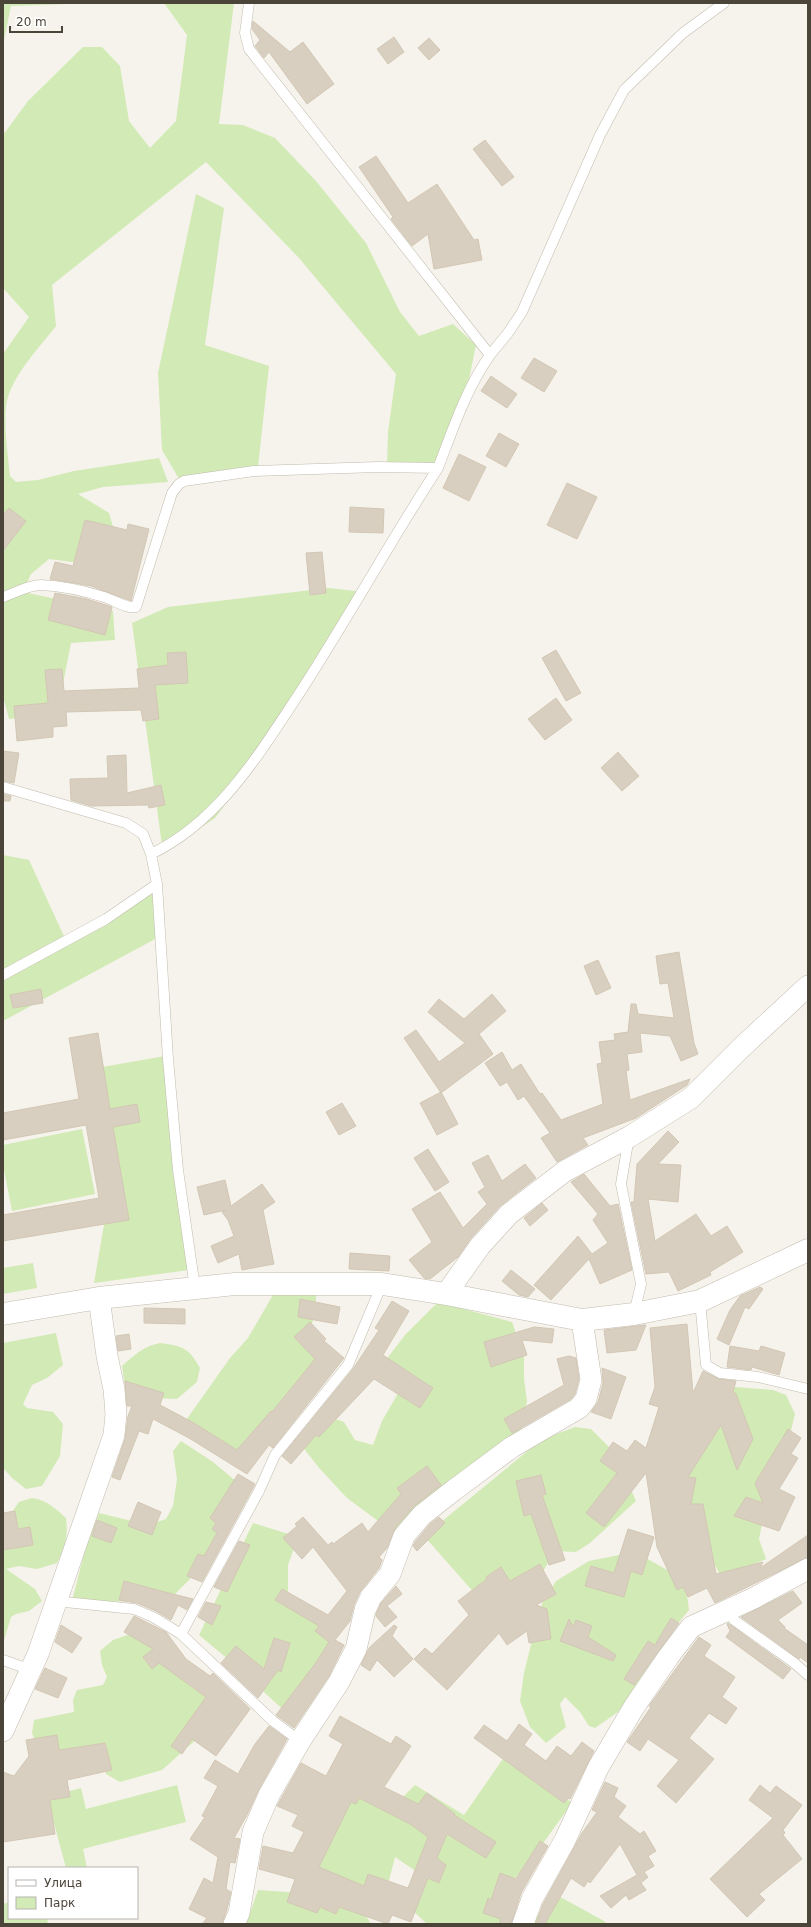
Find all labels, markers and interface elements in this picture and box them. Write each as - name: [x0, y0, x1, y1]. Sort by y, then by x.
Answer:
- scale bar: [10, 8, 62, 34]
- text: 20 m: [16, 15, 47, 29]
- legend: [8, 1867, 138, 1919]
- text: Улица: [44, 1876, 82, 1890]
- text: Парк: [44, 1896, 75, 1910]

